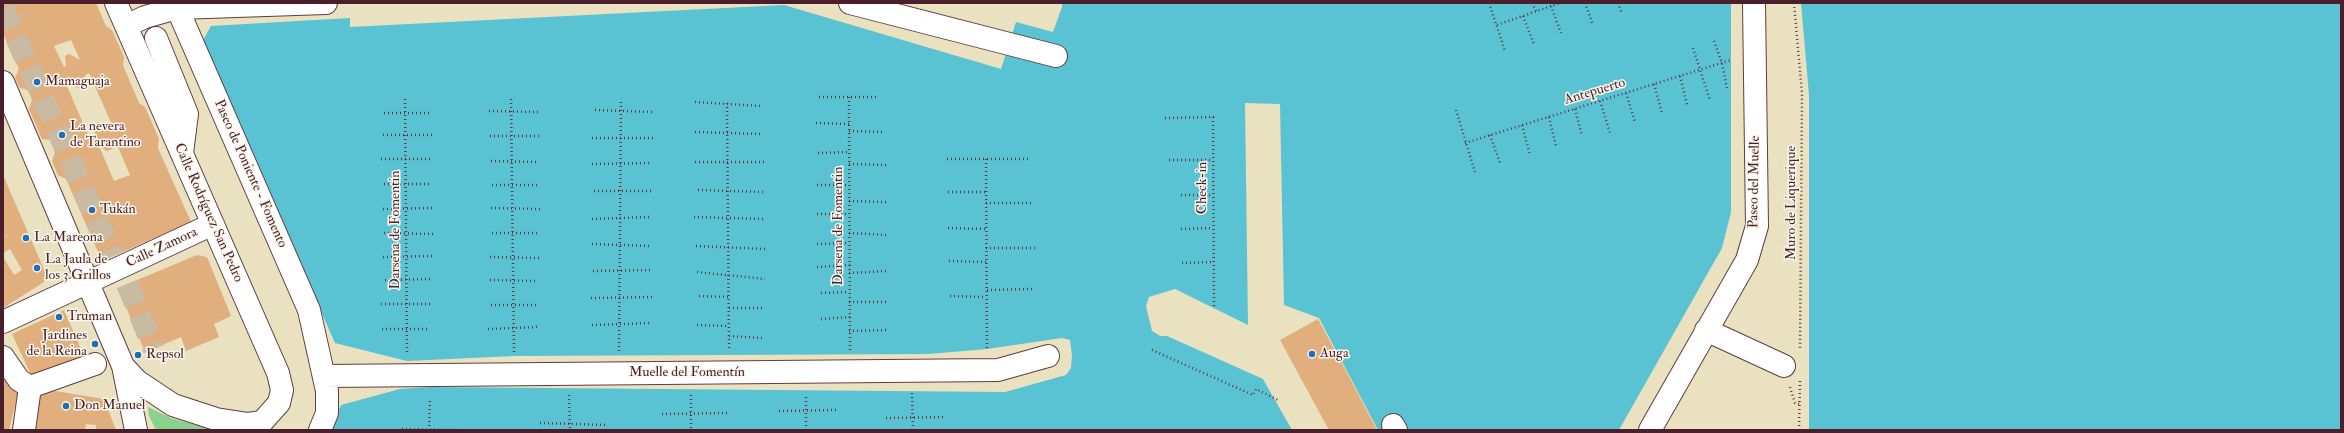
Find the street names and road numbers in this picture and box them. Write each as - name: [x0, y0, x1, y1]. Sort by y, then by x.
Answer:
- street label: Antepuerto: [1562, 75, 1628, 109]
- street label: Paseo de Poniente - Fomento: [210, 97, 290, 251]
- street label: Paseo del Muelle: [1746, 136, 1764, 228]
- street label: Calle Rodríguez San Pedro: [170, 141, 246, 285]
- street label: Muro de Liquerique: [1784, 146, 1800, 260]
- street label: Check-in: [1195, 162, 1211, 214]
- street label: Darsena de Fomentin: [831, 166, 847, 286]
- street label: Darsena de Fomentin: [388, 170, 404, 290]
- street label: Calle Zamora: [124, 224, 200, 272]
- street label: Muelle del Fomentín: [629, 365, 745, 381]

